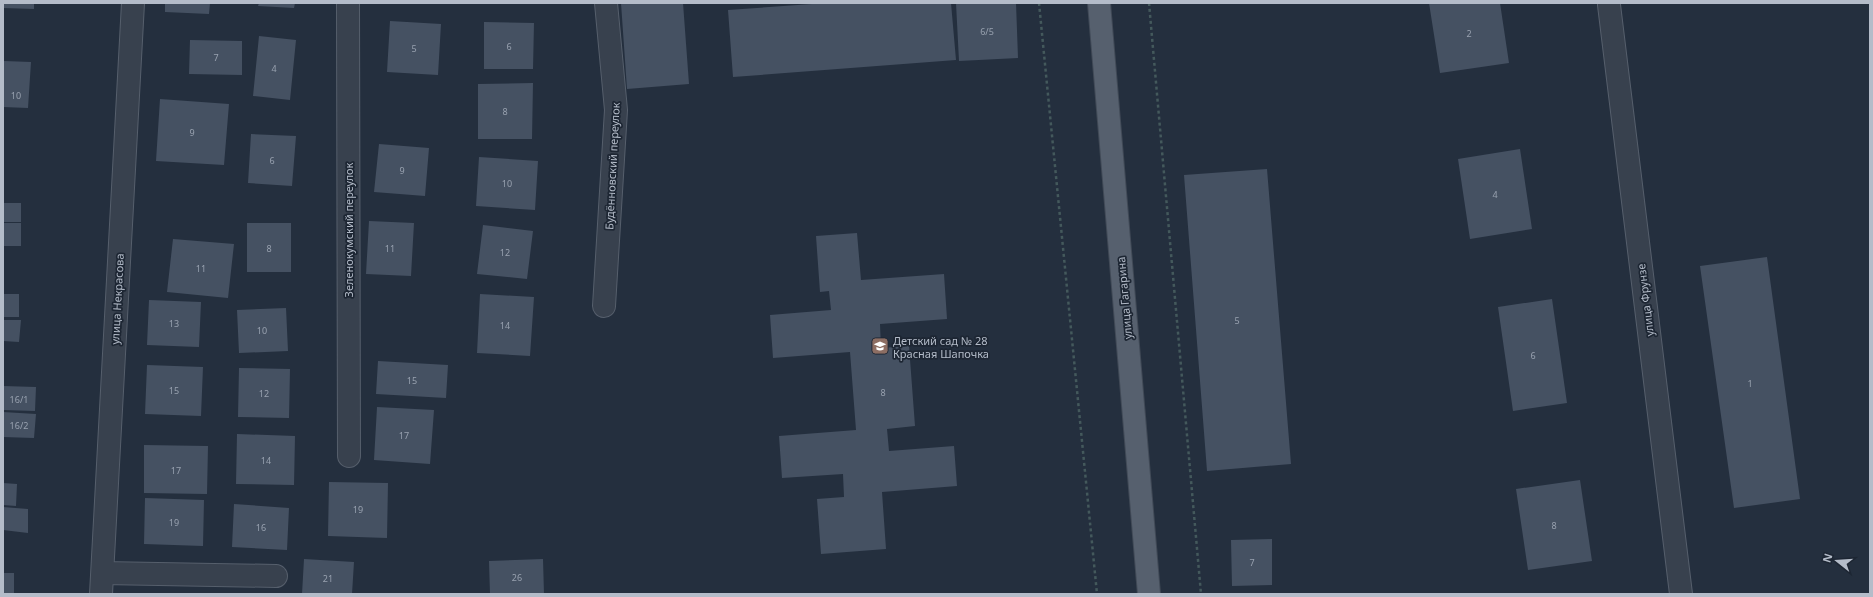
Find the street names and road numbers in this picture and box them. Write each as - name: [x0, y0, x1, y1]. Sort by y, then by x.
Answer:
- street label: Будённовский переулок: [601, 102, 623, 230]
- street label: Зеленокумский переулок: [341, 162, 356, 297]
- street label: улица Некрасова: [107, 253, 127, 345]
- street label: улица Гагарина: [1113, 256, 1135, 340]
- street label: улица Фрунзе: [1633, 263, 1657, 337]

